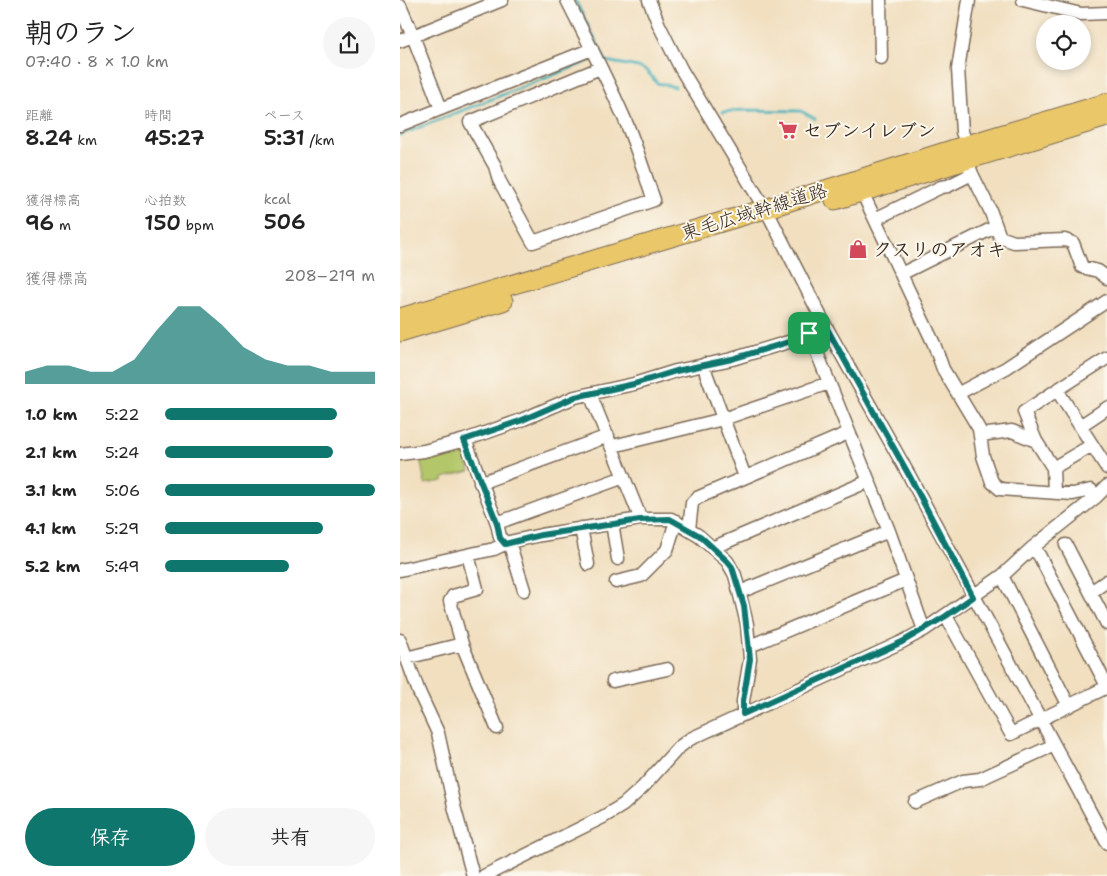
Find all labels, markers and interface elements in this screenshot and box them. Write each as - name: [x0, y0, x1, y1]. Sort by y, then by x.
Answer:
- text: 朝のラン: [25, 13, 137, 51]
- map controls: [1036, 15, 1091, 70]
- button: locate: [1036, 15, 1091, 70]
- button: share: [323, 17, 375, 69]
- text: 07:40 · 8 × 1.0 km: [25, 51, 169, 72]
- text: 距離: [25, 106, 53, 124]
- text: 時間: [144, 106, 172, 124]
- text: ペース: [264, 106, 305, 124]
- place label: セブンイレブン: [803, 118, 936, 143]
- supermarket icon: セブンイレブン: [777, 119, 799, 141]
- text: 8.24: [25, 124, 73, 152]
- text: 45:27: [144, 124, 205, 152]
- text: 5:31: [264, 124, 305, 152]
- text: km: [73, 131, 97, 149]
- text: /km: [305, 131, 335, 149]
- street label: 東毛広域幹線道路: [678, 177, 830, 246]
- text: kcal: [264, 190, 291, 208]
- text: 獲得標高: [25, 191, 81, 209]
- text: 心拍数: [144, 191, 186, 209]
- text: 506: [264, 208, 306, 236]
- text: 96: [25, 209, 54, 237]
- text: 150: [144, 209, 181, 237]
- text: m: [54, 216, 71, 234]
- text: bpm: [181, 216, 214, 234]
- place label: クスリのアオキ: [873, 237, 1006, 262]
- shop icon: クスリのアオキ: [847, 238, 869, 260]
- text: 208–219 m: [284, 265, 375, 286]
- text: 獲得標高: [25, 268, 89, 289]
- pin: [788, 312, 830, 354]
- icon: arrive: [795, 319, 823, 347]
- text: 1.0 km: [25, 404, 77, 425]
- text: 5:22: [105, 404, 139, 425]
- text: 2.1 km: [25, 442, 77, 463]
- text: 5:24: [105, 442, 139, 463]
- text: 3.1 km: [25, 480, 76, 501]
- text: 5:06: [105, 480, 140, 501]
- text: 4.1 km: [25, 518, 76, 539]
- text: 5:29: [105, 518, 139, 539]
- text: 5.2 km: [25, 556, 80, 577]
- text: 5:49: [105, 556, 139, 577]
- button: 保存: [25, 808, 195, 866]
- button: 共有: [205, 808, 375, 866]

